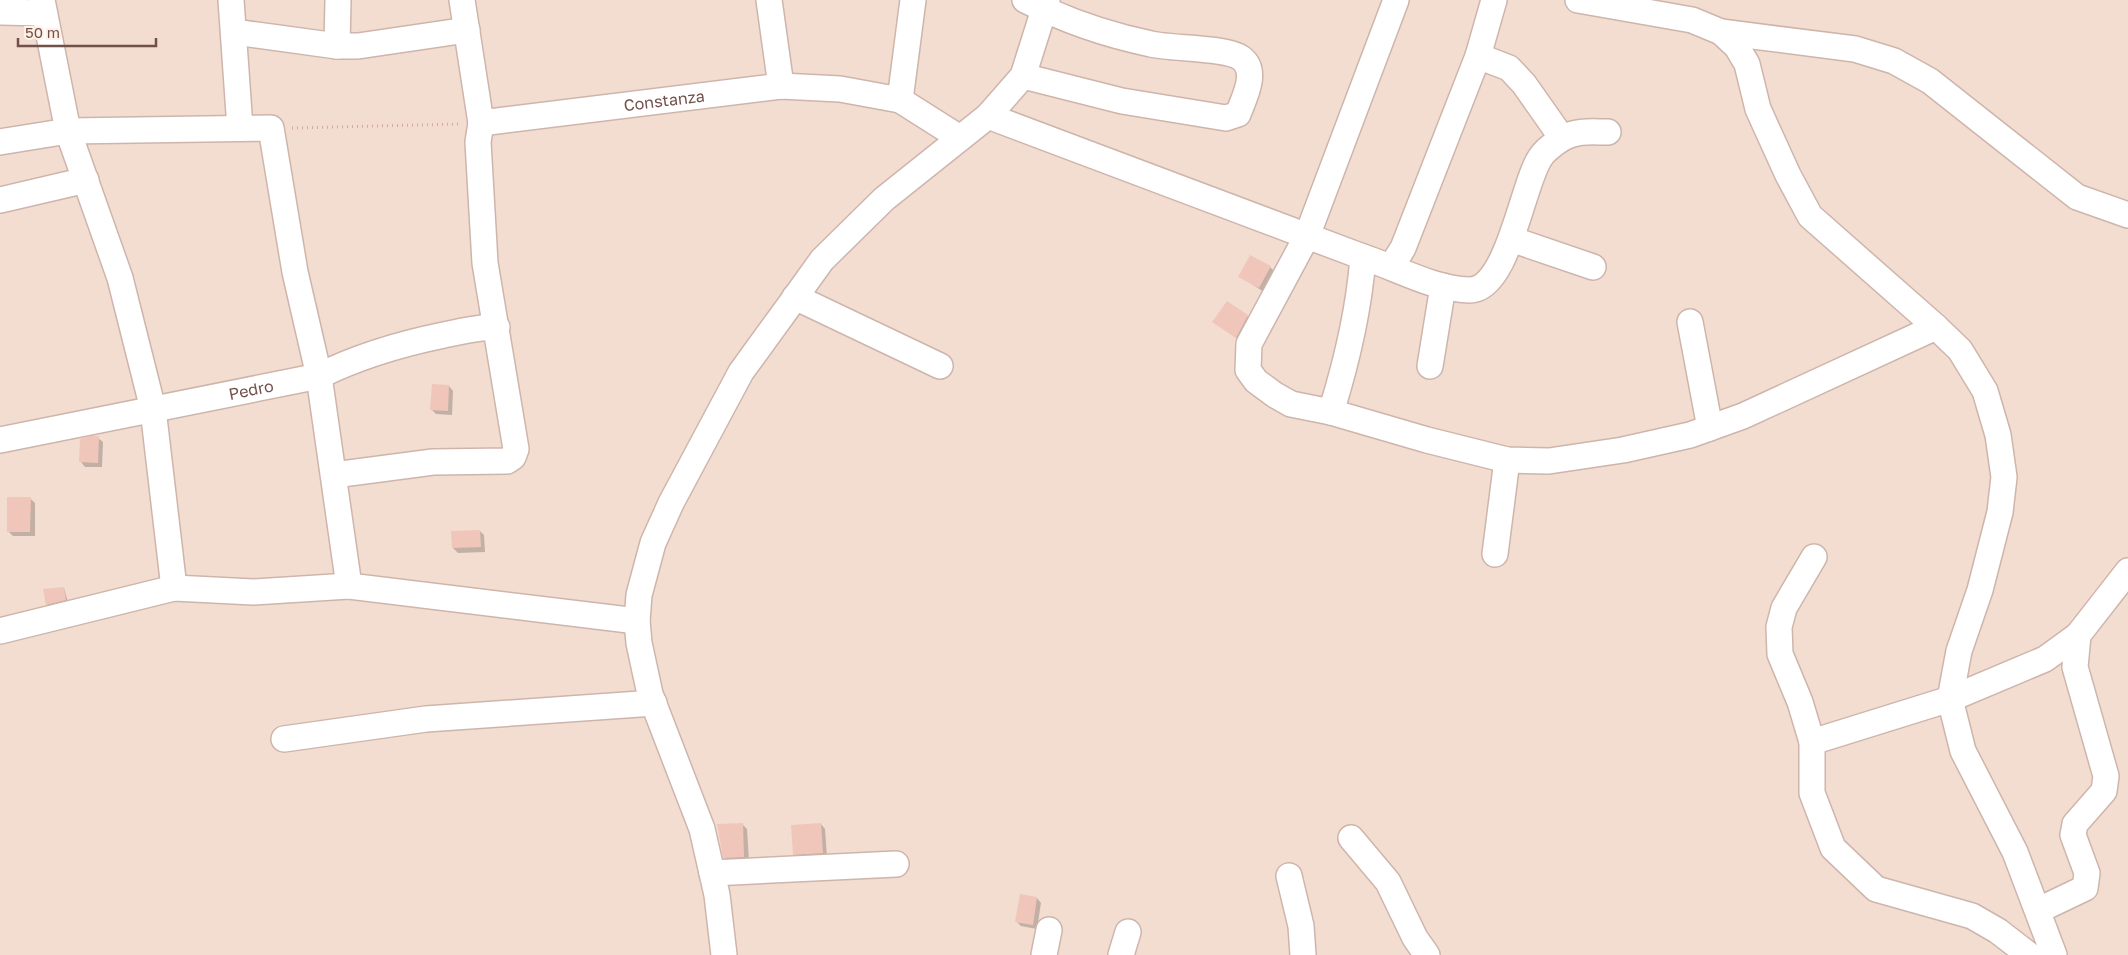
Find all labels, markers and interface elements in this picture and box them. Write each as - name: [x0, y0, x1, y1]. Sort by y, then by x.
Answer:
- scale bar: [18, 15, 155, 47]
- text: 50 m: [25, 23, 60, 41]
- street label: Constanza: [623, 86, 706, 115]
- street label: Pedro: [227, 375, 275, 404]

